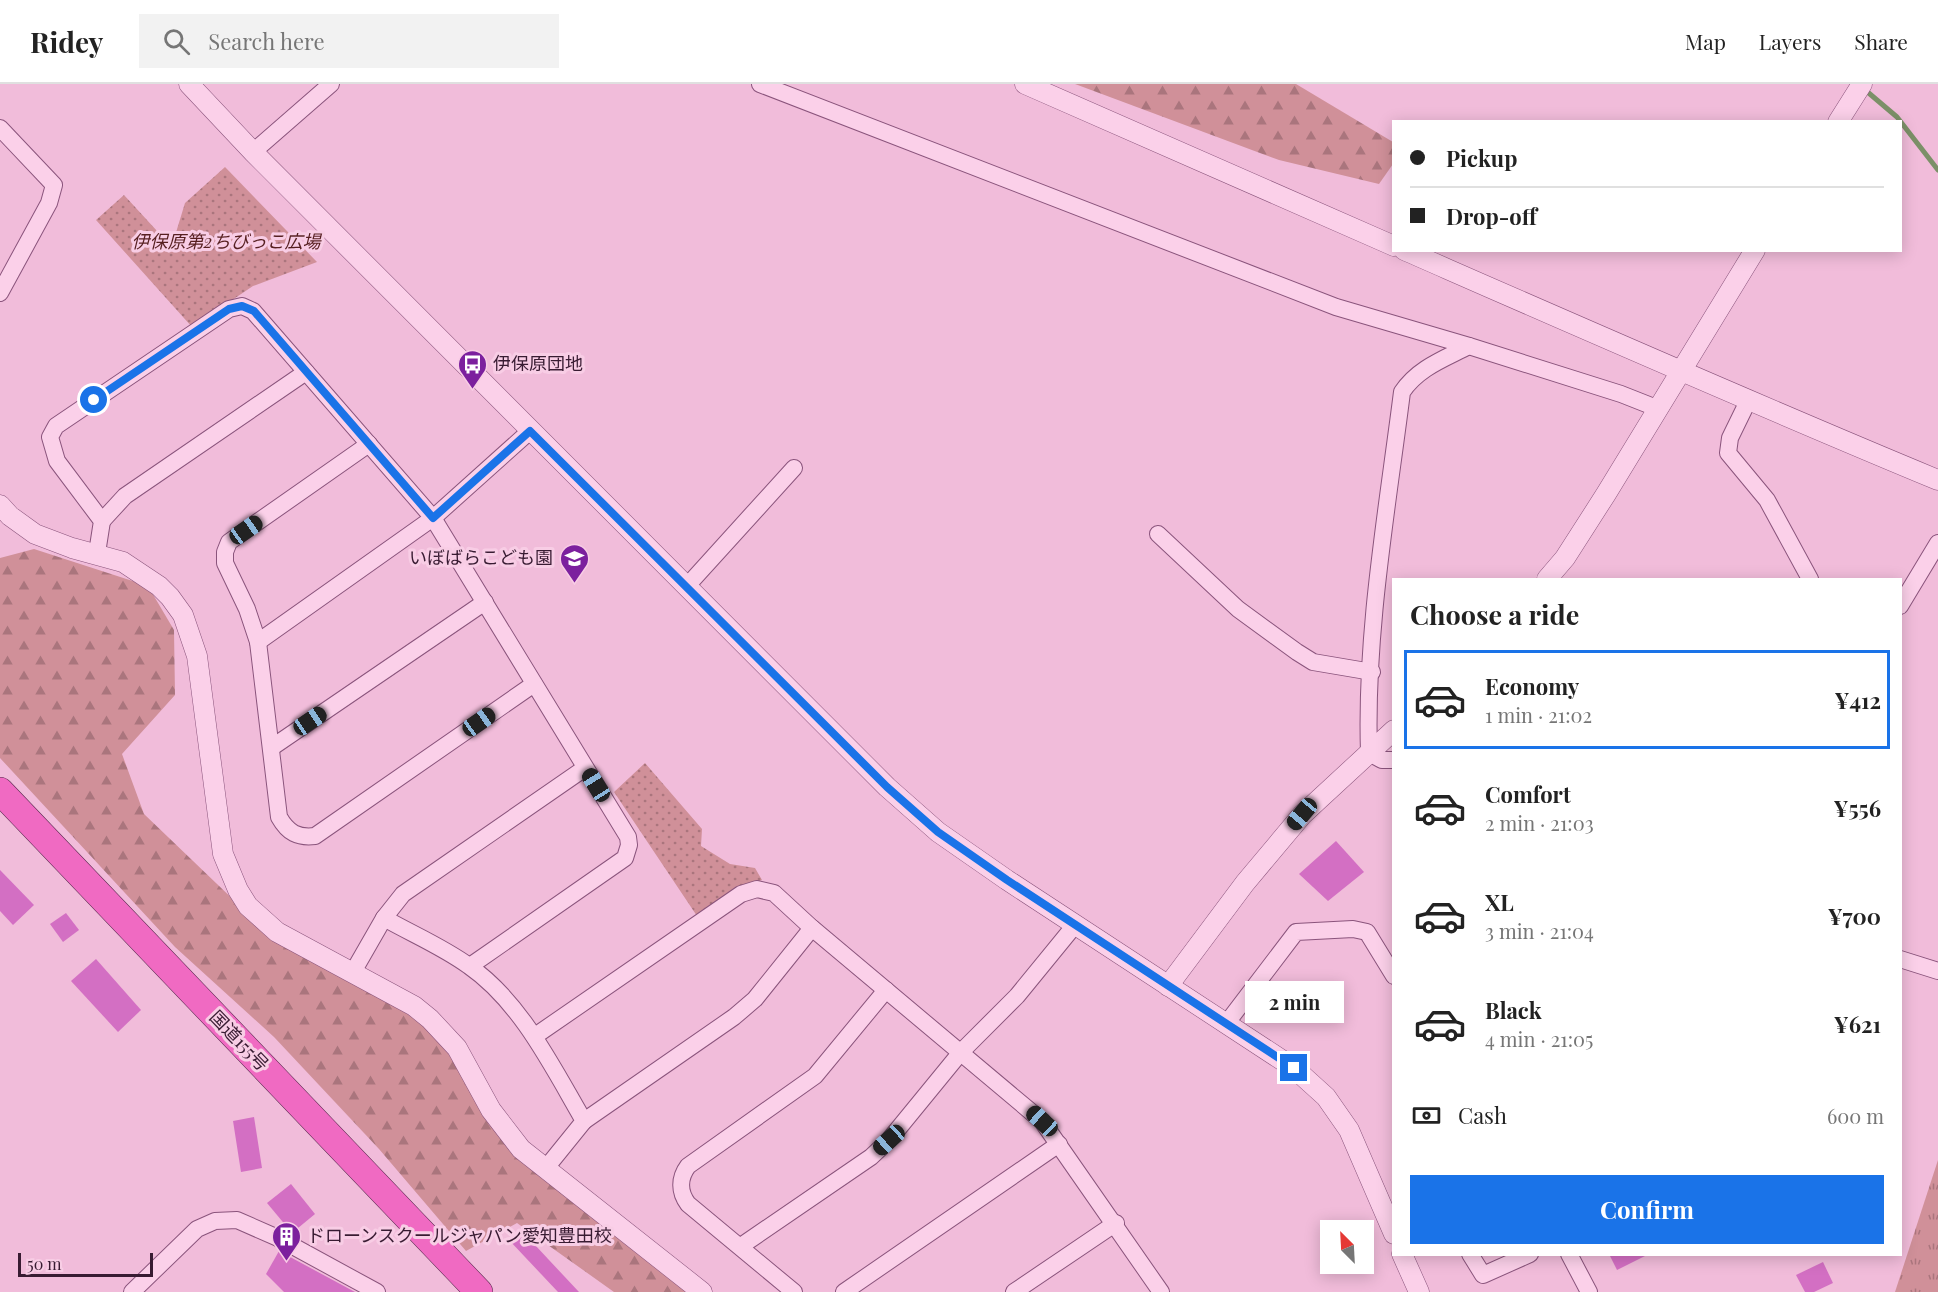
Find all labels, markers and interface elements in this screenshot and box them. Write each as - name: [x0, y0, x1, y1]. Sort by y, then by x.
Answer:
- search box: [139, 14, 559, 68]
- text: Ridey: [30, 23, 103, 60]
- icon: search: [160, 25, 193, 58]
- text: Search here: [208, 26, 325, 56]
- text: Map: [1685, 27, 1726, 55]
- text: Layers: [1759, 27, 1821, 55]
- text: Share: [1854, 27, 1908, 55]
- text: Pickup: [1446, 143, 1517, 173]
- text: Drop-off: [1446, 201, 1537, 231]
- park label: 伊保原第2ちびっこ広場: [131, 229, 323, 253]
- bus stop icon: 伊保原団地: [456, 348, 488, 390]
- place label: 伊保原団地: [493, 351, 583, 375]
- route start: [80, 386, 107, 413]
- car: [226, 512, 266, 548]
- school or university icon: いぼばらこども園: [558, 542, 590, 584]
- place label: いぼばらこども園: [409, 545, 553, 569]
- text: Choose a ride: [1410, 596, 1579, 632]
- text: Economy: [1485, 671, 1579, 701]
- icon: car: [1413, 673, 1467, 727]
- text: ¥412: [1835, 685, 1881, 715]
- text: 1 min · 21:02: [1485, 701, 1592, 728]
- car: [290, 703, 330, 739]
- car: [459, 704, 499, 740]
- car: [579, 765, 613, 805]
- text: Comfort: [1485, 779, 1571, 809]
- icon: car: [1413, 781, 1467, 835]
- text: ¥556: [1834, 793, 1881, 823]
- car: [1284, 794, 1320, 834]
- text: 2 min · 21:03: [1485, 809, 1594, 836]
- text: XL: [1485, 887, 1514, 917]
- icon: car: [1413, 889, 1467, 943]
- text: ¥700: [1828, 901, 1881, 931]
- text: 3 min · 21:04: [1485, 917, 1594, 944]
- callout: 2 min: [1244, 981, 1344, 1023]
- text: 2 min: [1269, 988, 1320, 1015]
- text: Black: [1485, 995, 1542, 1025]
- icon: car: [1413, 997, 1467, 1051]
- street label: 国道155号: [205, 1005, 275, 1076]
- text: ¥621: [1834, 1009, 1881, 1039]
- text: 4 min · 21:05: [1485, 1025, 1593, 1052]
- route end: [1280, 1054, 1307, 1081]
- icon: cash: [1410, 1099, 1443, 1132]
- text: Cash: [1458, 1100, 1507, 1130]
- car: [1023, 1102, 1061, 1140]
- text: 600 m: [1827, 1102, 1884, 1129]
- car: [870, 1121, 908, 1159]
- button: Confirm: [1410, 1175, 1884, 1244]
- building icon: ドローンスクールジャパン愛知豊田校: [270, 1220, 302, 1262]
- north arrow: [1320, 1220, 1374, 1274]
- map controls: [1320, 1220, 1374, 1274]
- place label: ドローンスクールジャパン愛知豊田校: [307, 1223, 612, 1247]
- scale bar: [18, 1250, 153, 1278]
- text: 50 m: [27, 1253, 61, 1274]

